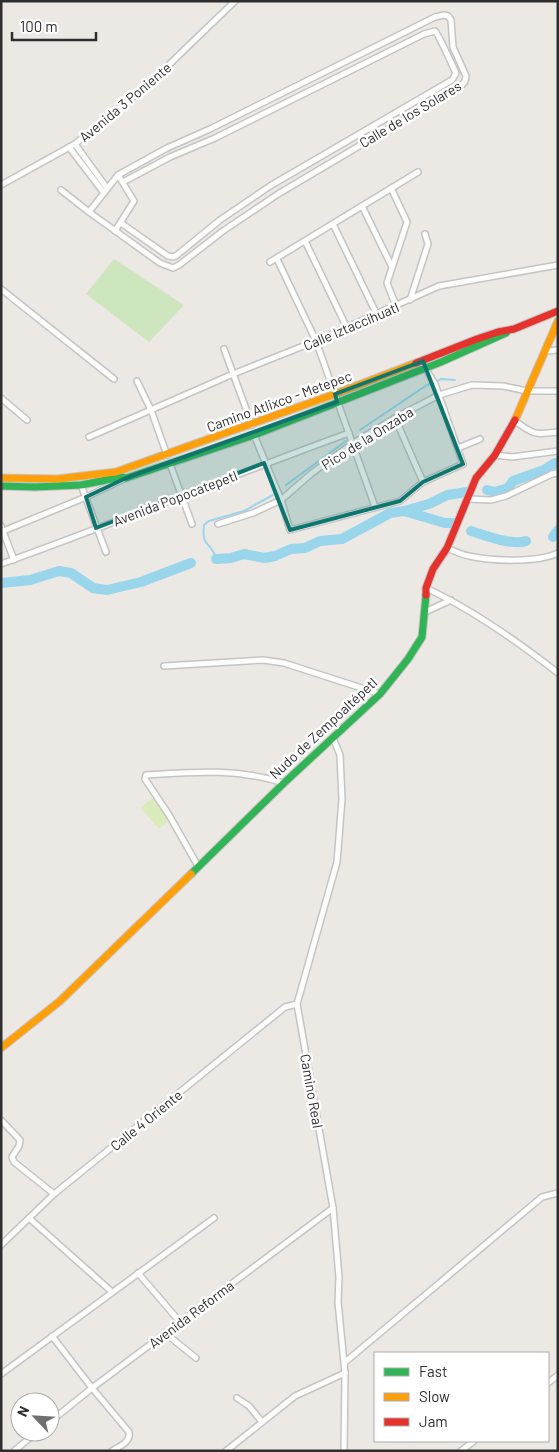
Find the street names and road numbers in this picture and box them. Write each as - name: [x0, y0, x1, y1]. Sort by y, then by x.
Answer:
- street label: Avenida 3 Poniente: [76, 59, 174, 145]
- street label: Calle de los Solares: [356, 77, 464, 151]
- street label: Calle Iztaccíhuatl: [301, 298, 401, 354]
- street label: Camino Atlixco - Metepec: [204, 367, 354, 435]
- street label: Pico de la Onzaba: [318, 403, 416, 473]
- street label: Avenida Popocatepetl: [110, 466, 240, 530]
- street label: Nudo de Zempoaltépetl: [266, 674, 380, 782]
- street label: Camino Real: [297, 1053, 327, 1129]
- street label: Calle 4 Oriente: [107, 1086, 185, 1154]
- street label: Avenida Reforma: [145, 1276, 237, 1352]

